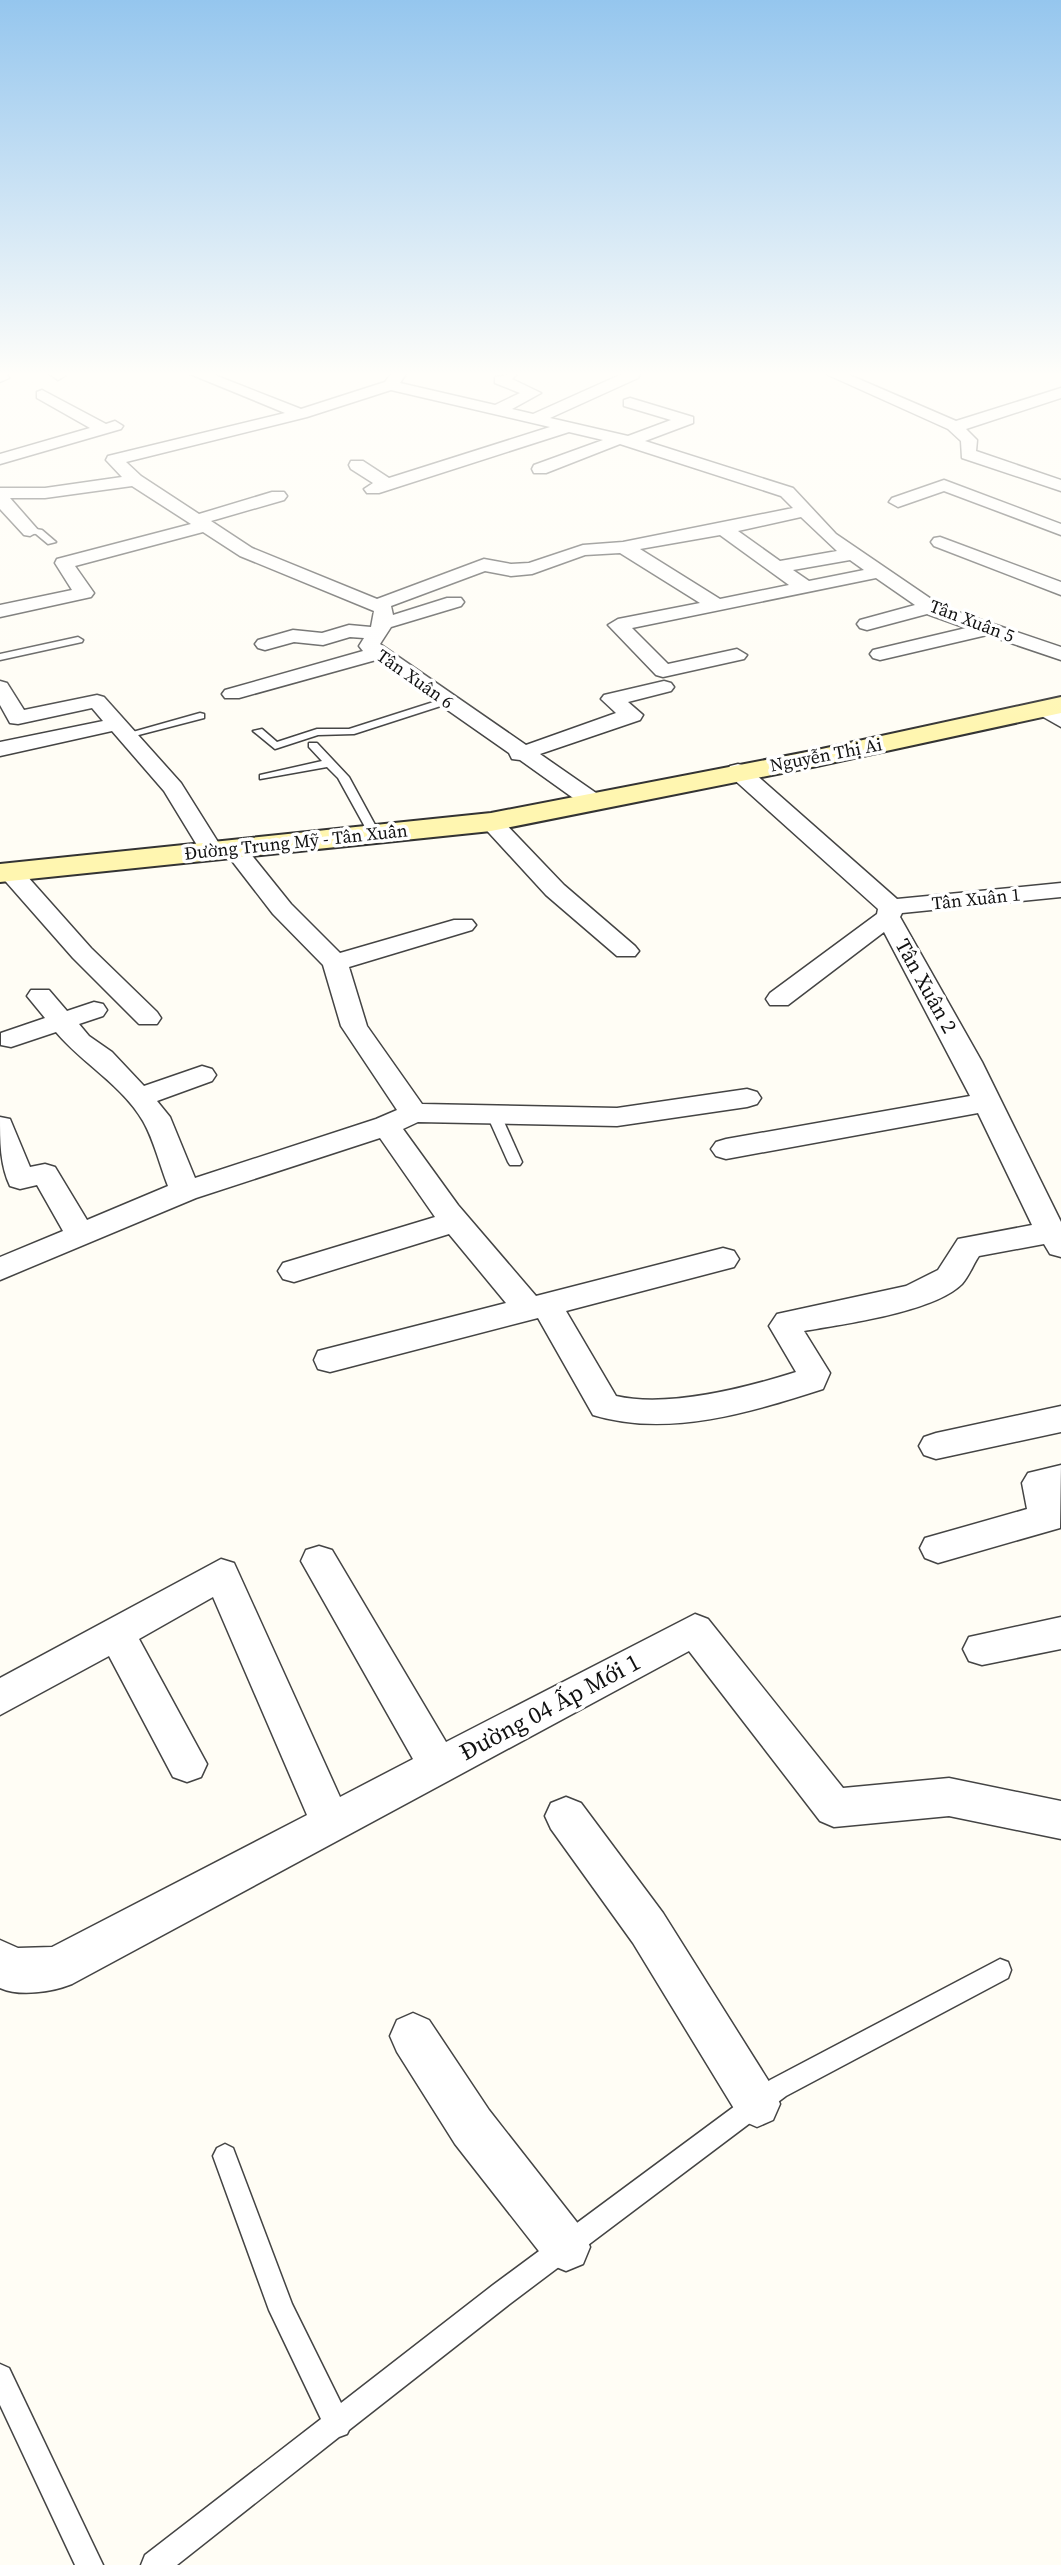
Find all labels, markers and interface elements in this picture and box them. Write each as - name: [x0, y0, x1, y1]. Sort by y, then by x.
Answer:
- street label: Tân Xuân 5: [926, 593, 1018, 648]
- street label: Tân Xuân 6: [372, 643, 459, 714]
- street label: Nguyễn Thị Ai: [768, 731, 884, 778]
- street label: Đường Trung Mỹ - Tân Xuân: [183, 817, 409, 866]
- street label: Tân Xuân 1: [930, 881, 1021, 916]
- street label: Tân Xuân 2: [889, 933, 964, 1038]
- street label: Đường 04 Ấp Mới 1: [454, 1645, 646, 1768]

